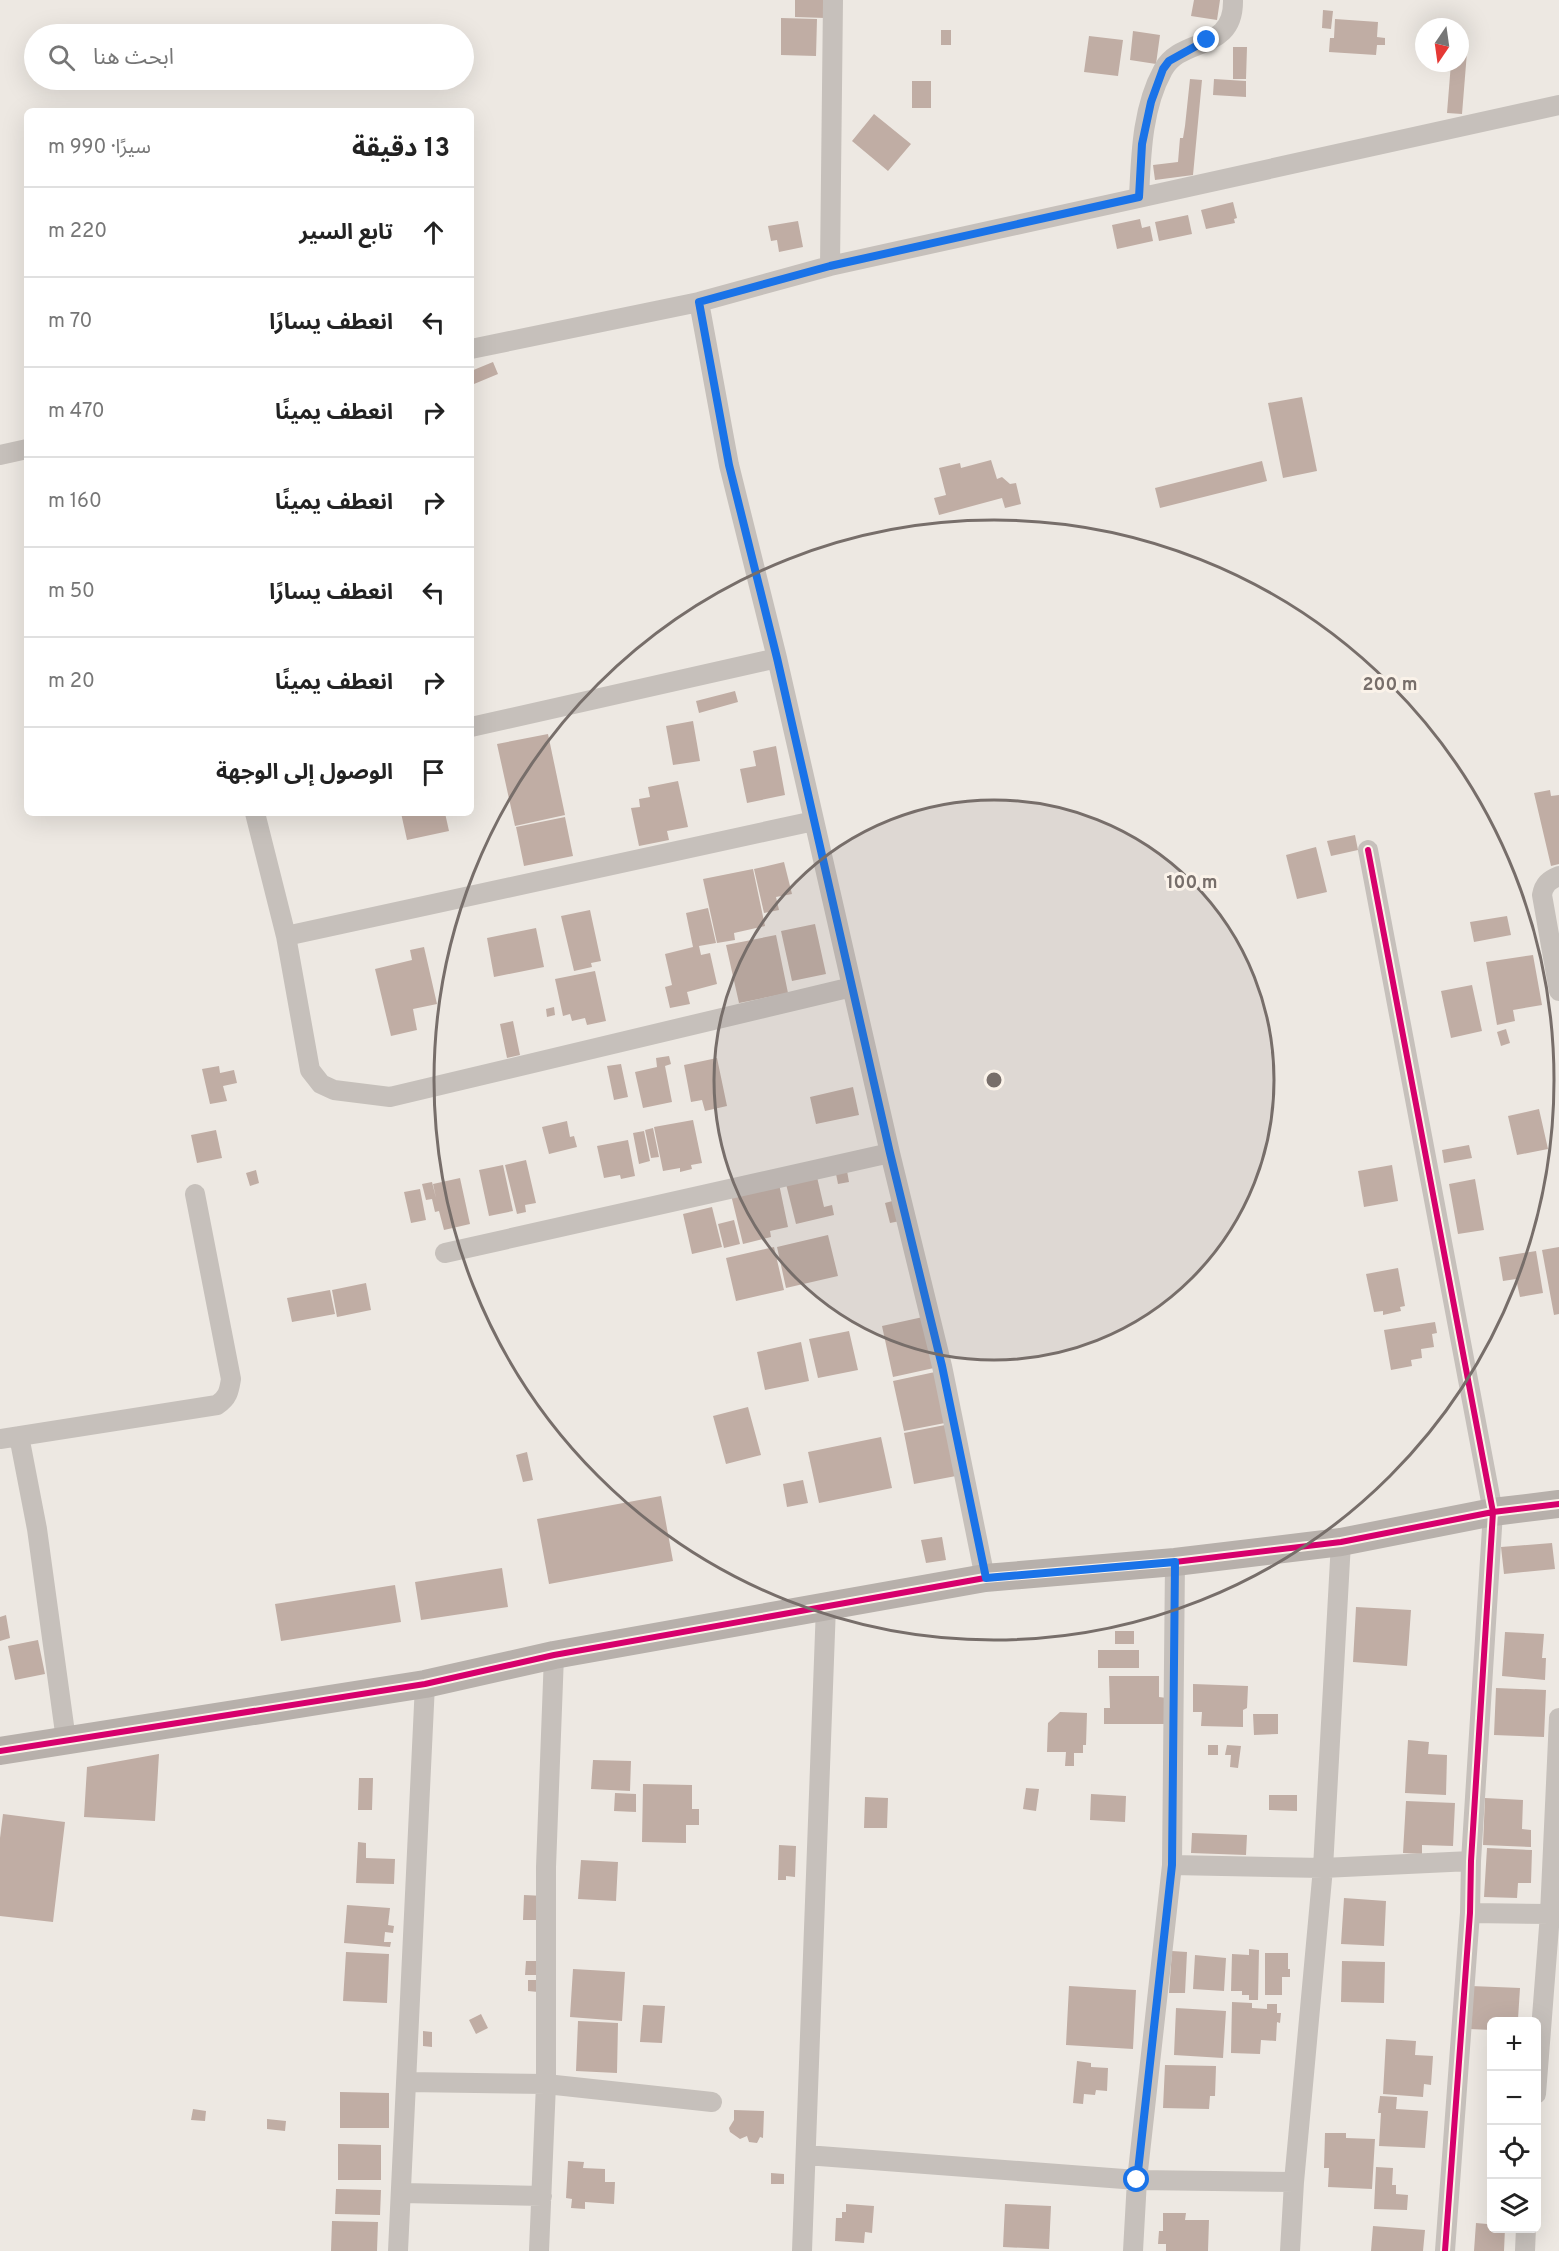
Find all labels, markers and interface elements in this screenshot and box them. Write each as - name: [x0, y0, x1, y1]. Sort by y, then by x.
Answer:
- north arrow: [1415, 18, 1469, 72]
- search box: [24, 24, 474, 90]
- route end: [1193, 26, 1219, 52]
- icon: search: [45, 41, 78, 74]
- text: ابحث هنا: [93, 45, 174, 72]
- text: 13 دقيقة: [352, 133, 450, 166]
- text: سيرًا · 990 m: [48, 135, 151, 161]
- icon: ahead: [417, 216, 450, 249]
- text: 220 m: [48, 219, 107, 245]
- text: تابع السير: [299, 220, 393, 247]
- icon: left: [417, 306, 450, 339]
- text: 70 m: [48, 309, 92, 335]
- text: انعطف يسارًا: [269, 310, 393, 337]
- icon: right: [417, 396, 450, 429]
- text: 470 m: [48, 399, 105, 425]
- text: انعطف يمينًا: [275, 400, 393, 427]
- icon: right: [417, 486, 450, 519]
- text: 160 m: [48, 489, 102, 515]
- text: انعطف يمينًا: [275, 490, 393, 517]
- icon: left: [417, 576, 450, 609]
- text: 50 m: [48, 579, 95, 605]
- text: انعطف يسارًا: [269, 580, 393, 607]
- icon: right: [417, 666, 450, 699]
- text: 20 m: [48, 669, 95, 695]
- text: انعطف يمينًا: [275, 670, 393, 697]
- text: 200 m: [1362, 674, 1418, 697]
- icon: arrive: [417, 756, 450, 789]
- text: الوصول إلى الوجهة: [216, 760, 393, 787]
- text: 100 m: [1166, 872, 1218, 895]
- centre of rings: [984, 1070, 1004, 1090]
- map controls: [1487, 2017, 1541, 2233]
- button: +: [1487, 2017, 1541, 2071]
- button: −: [1487, 2071, 1541, 2125]
- button: locate: [1487, 2125, 1541, 2179]
- route start: [1123, 2166, 1149, 2192]
- button: layers: [1487, 2179, 1541, 2233]

